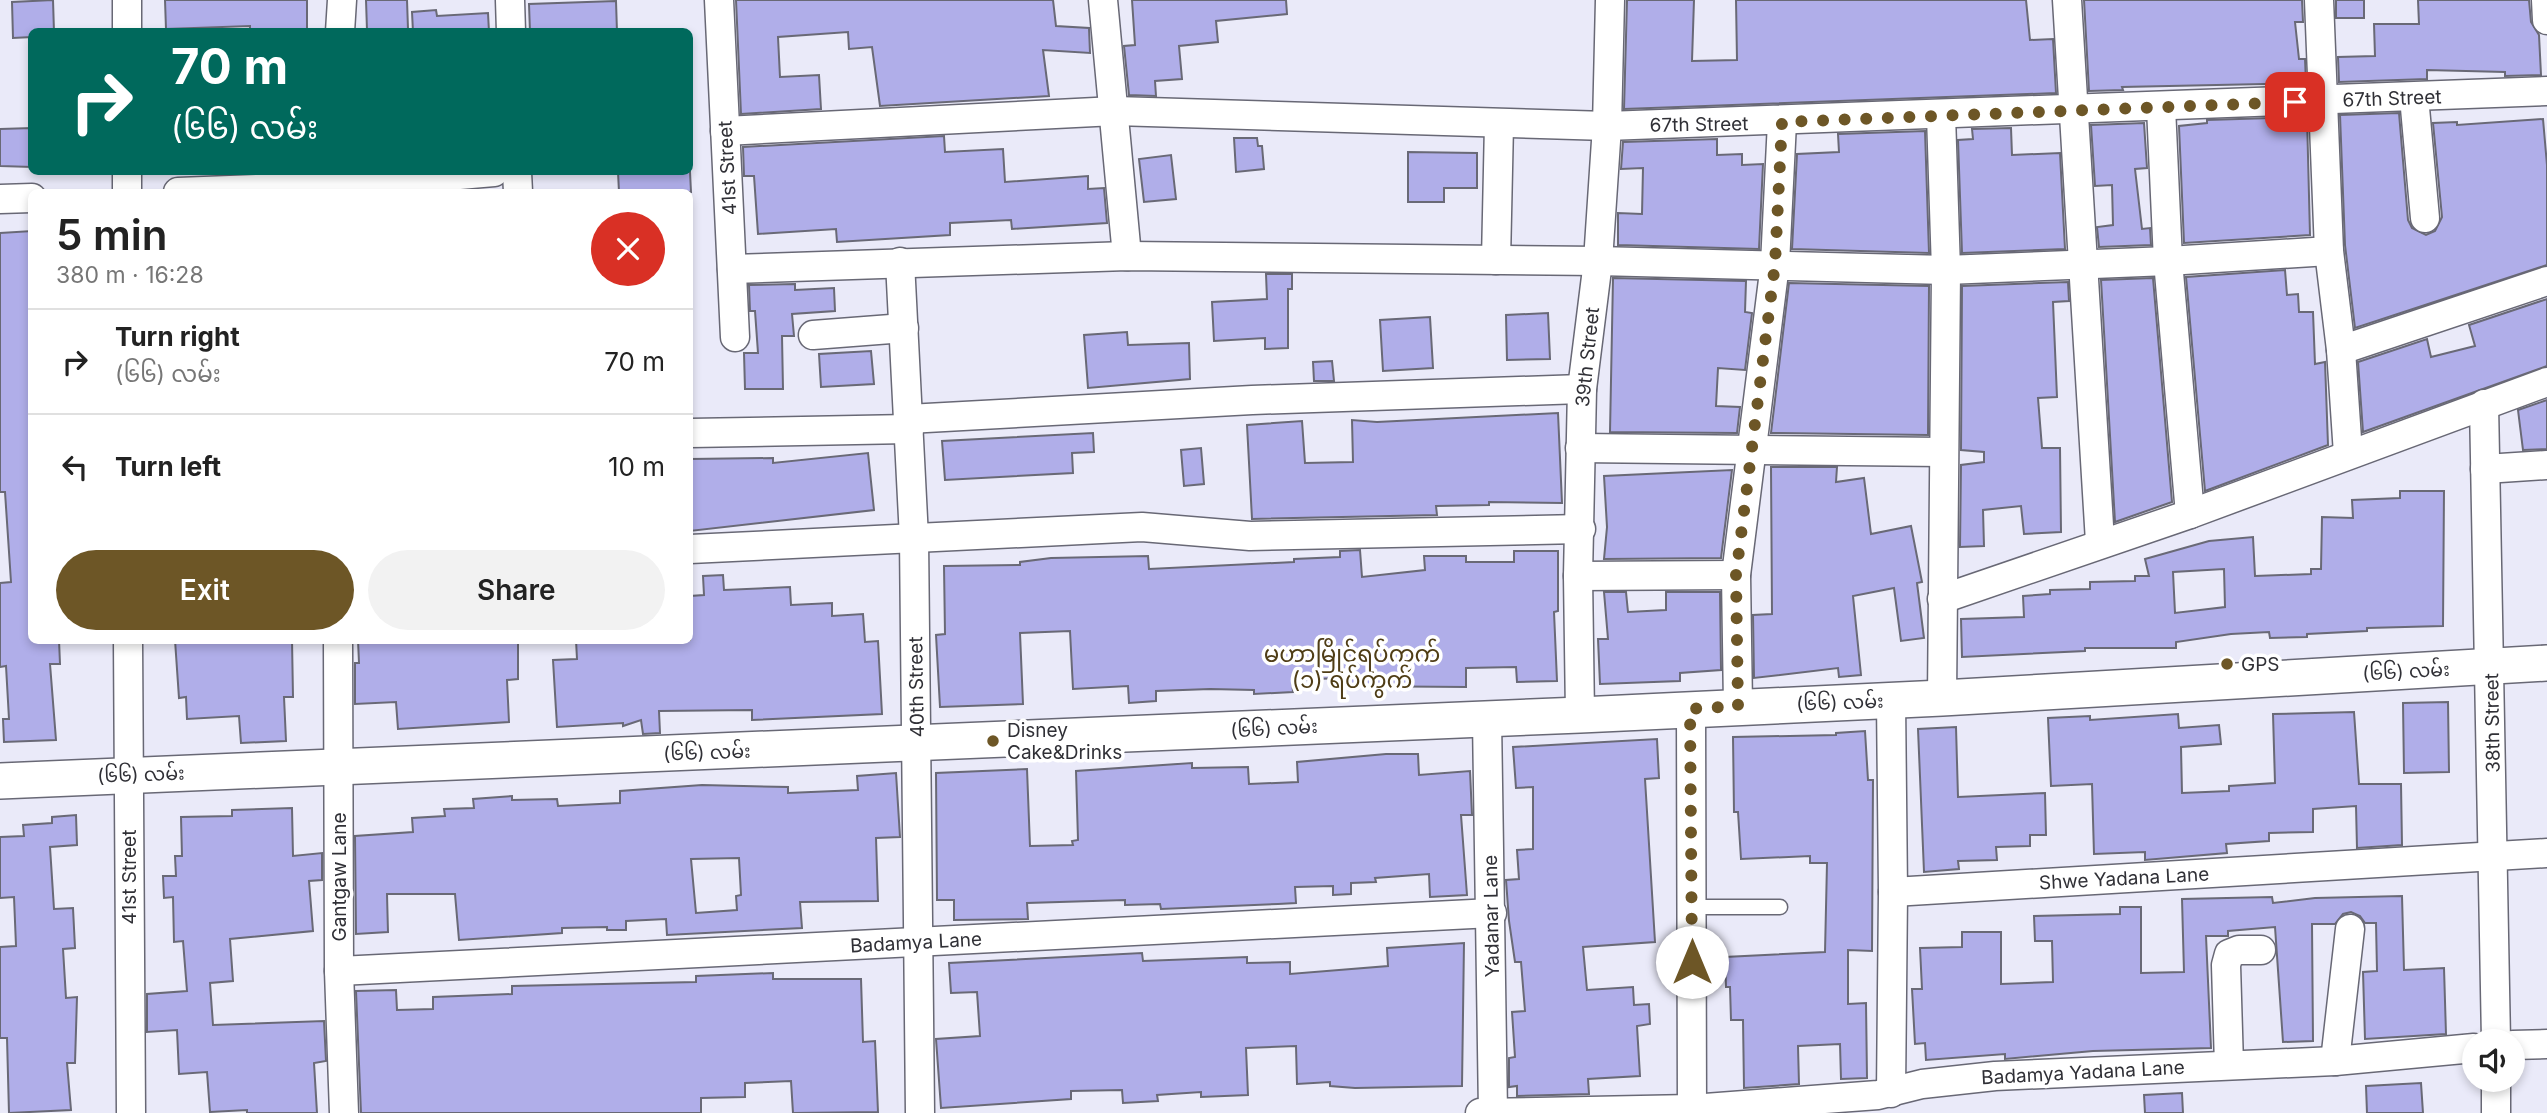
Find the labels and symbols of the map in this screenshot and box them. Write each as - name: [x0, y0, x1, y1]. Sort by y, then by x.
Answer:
- pin: [2265, 72, 2325, 132]
- street label: 67th Street: [2342, 85, 2442, 112]
- street label: 67th Street: [1649, 112, 1749, 137]
- street label: 41st Street: [714, 120, 741, 216]
- street label: 39th Street: [1571, 306, 1604, 408]
- street label: 40th Street: [904, 636, 929, 738]
- district label: မဟာမြိုင်ရပ်ကွက် (၁) ရပ်ကွက်: [1264, 638, 1440, 699]
- place label: GPS: [2241, 653, 2280, 676]
- street label: (၆၆) လမ်း: [2362, 655, 2450, 685]
- marker: GPS: [2219, 656, 2235, 672]
- street label: 38th Street: [2480, 673, 2505, 773]
- street label: (၆၆) လမ်း: [1796, 686, 1884, 716]
- street label: (၆၆) လမ်း: [1230, 712, 1318, 742]
- place label: Disney Cake&Drinks: [1007, 719, 1122, 764]
- marker: Disney Cake&Drinks: [985, 733, 1001, 749]
- street label: (၆၆) လမ်း: [663, 736, 751, 766]
- street label: (၆၆) လမ်း: [97, 758, 185, 788]
- street label: Gantgaw Lane: [328, 812, 351, 942]
- street label: 41st Street: [118, 830, 141, 924]
- street label: Yadanar Lane: [1479, 854, 1504, 978]
- street label: Shwe Yadana Lane: [2038, 863, 2210, 894]
- position arrow: [1655, 925, 1729, 999]
- street label: Badamya Lane: [849, 928, 983, 957]
- street label: Badamya Yadana Lane: [1981, 1056, 2185, 1089]

